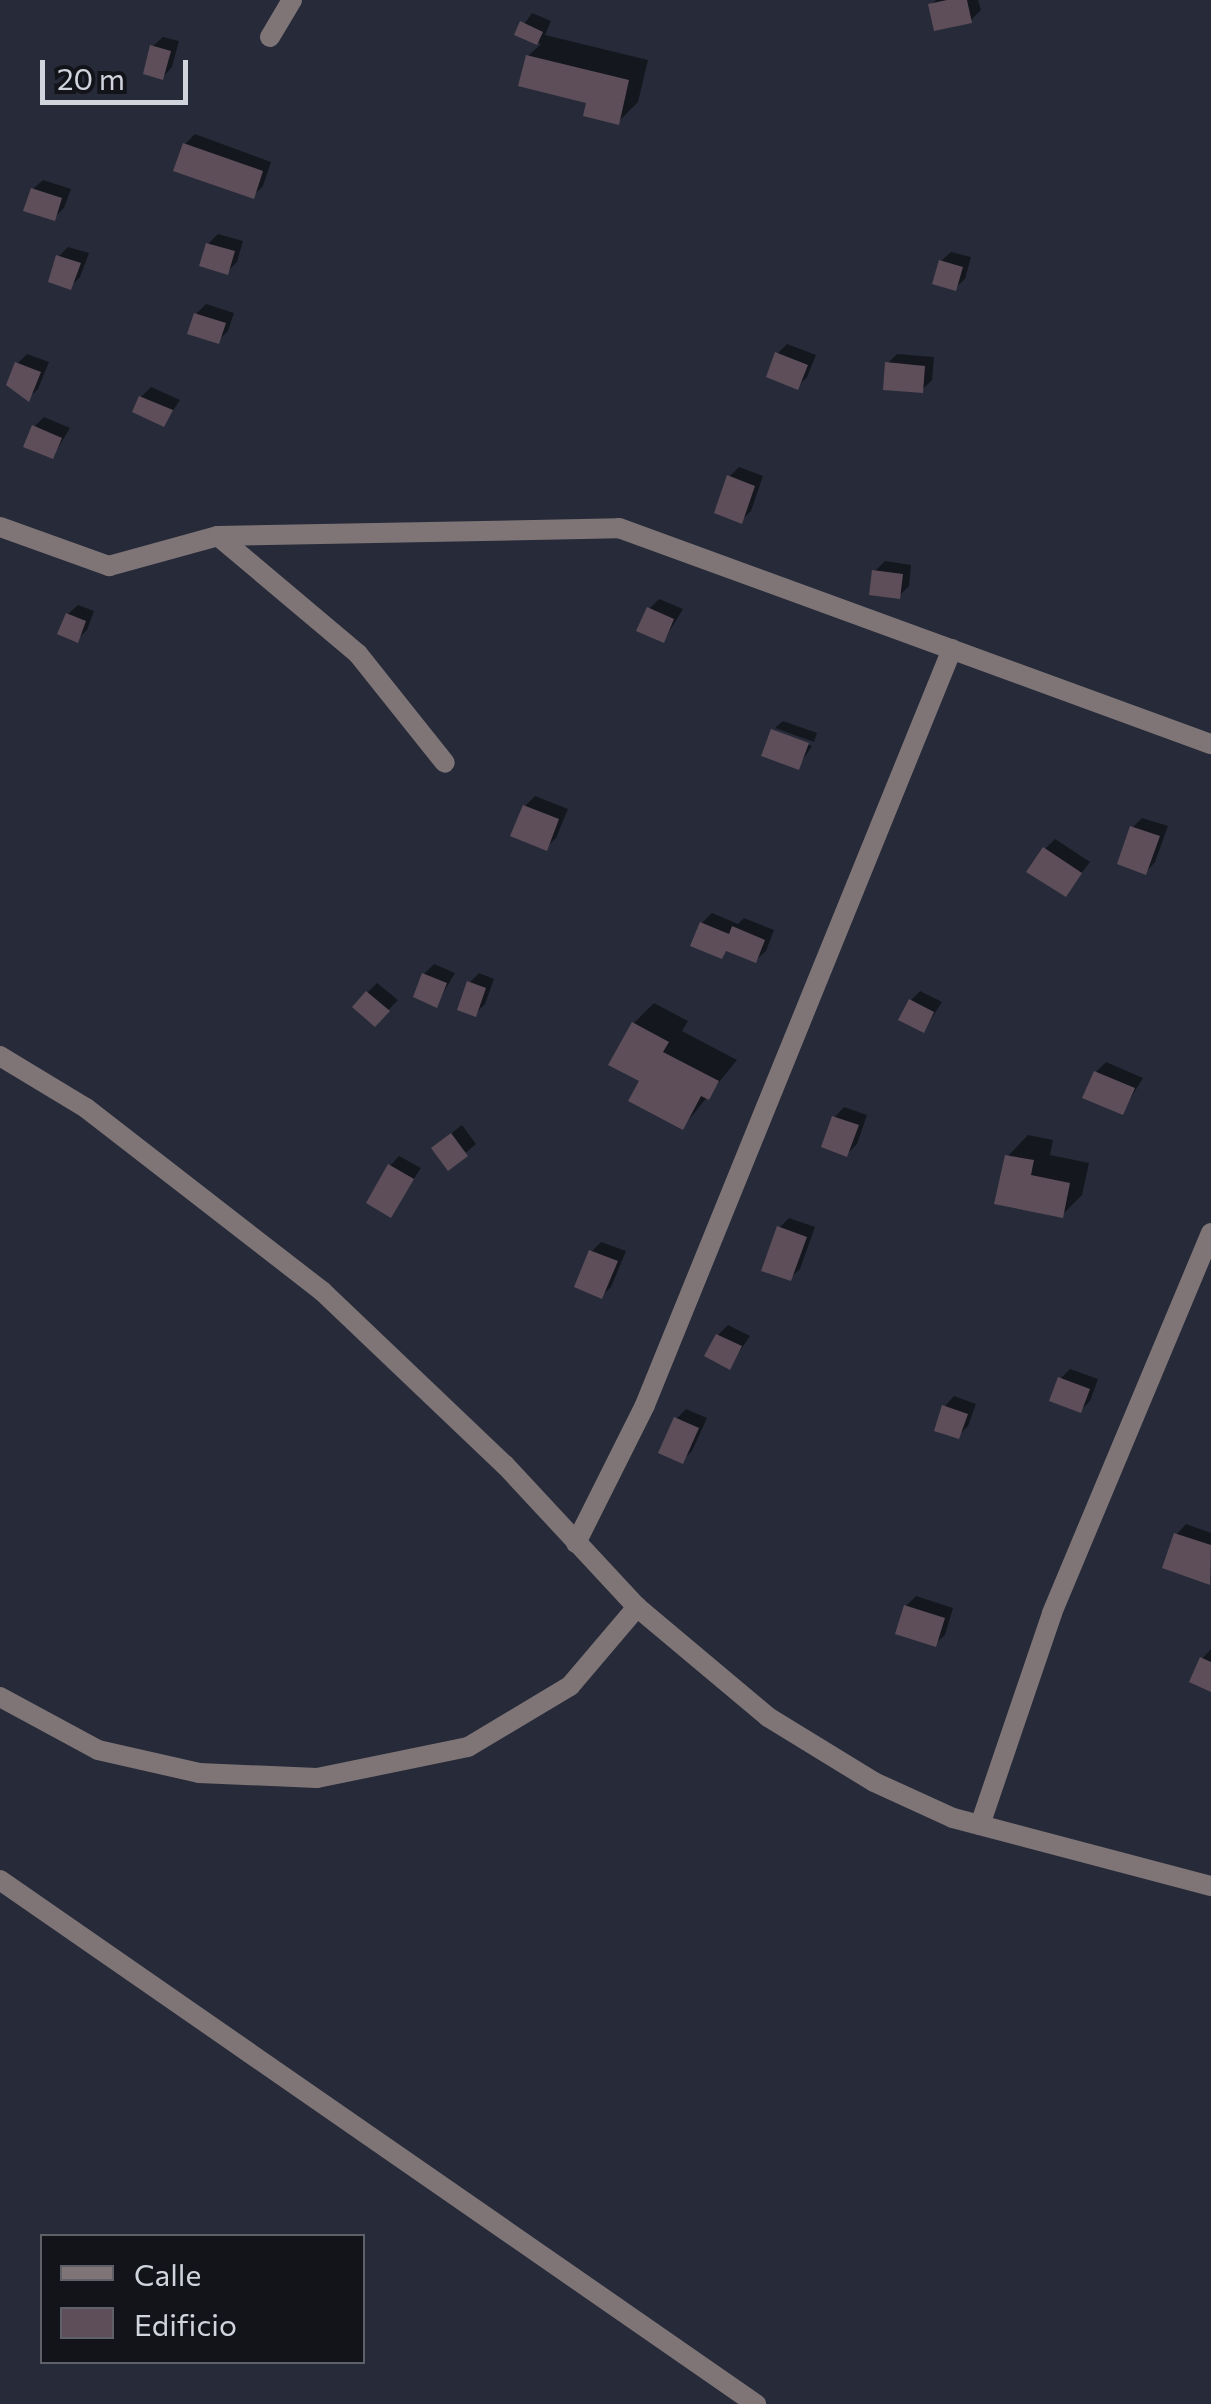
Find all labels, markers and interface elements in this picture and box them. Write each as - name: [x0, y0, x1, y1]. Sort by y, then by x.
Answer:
- scale bar: [45, 40, 192, 102]
- text: 20 m: [57, 59, 125, 96]
- legend: [40, 2234, 365, 2364]
- text: Calle: [134, 2255, 201, 2292]
- text: Edificio: [134, 2305, 237, 2342]

